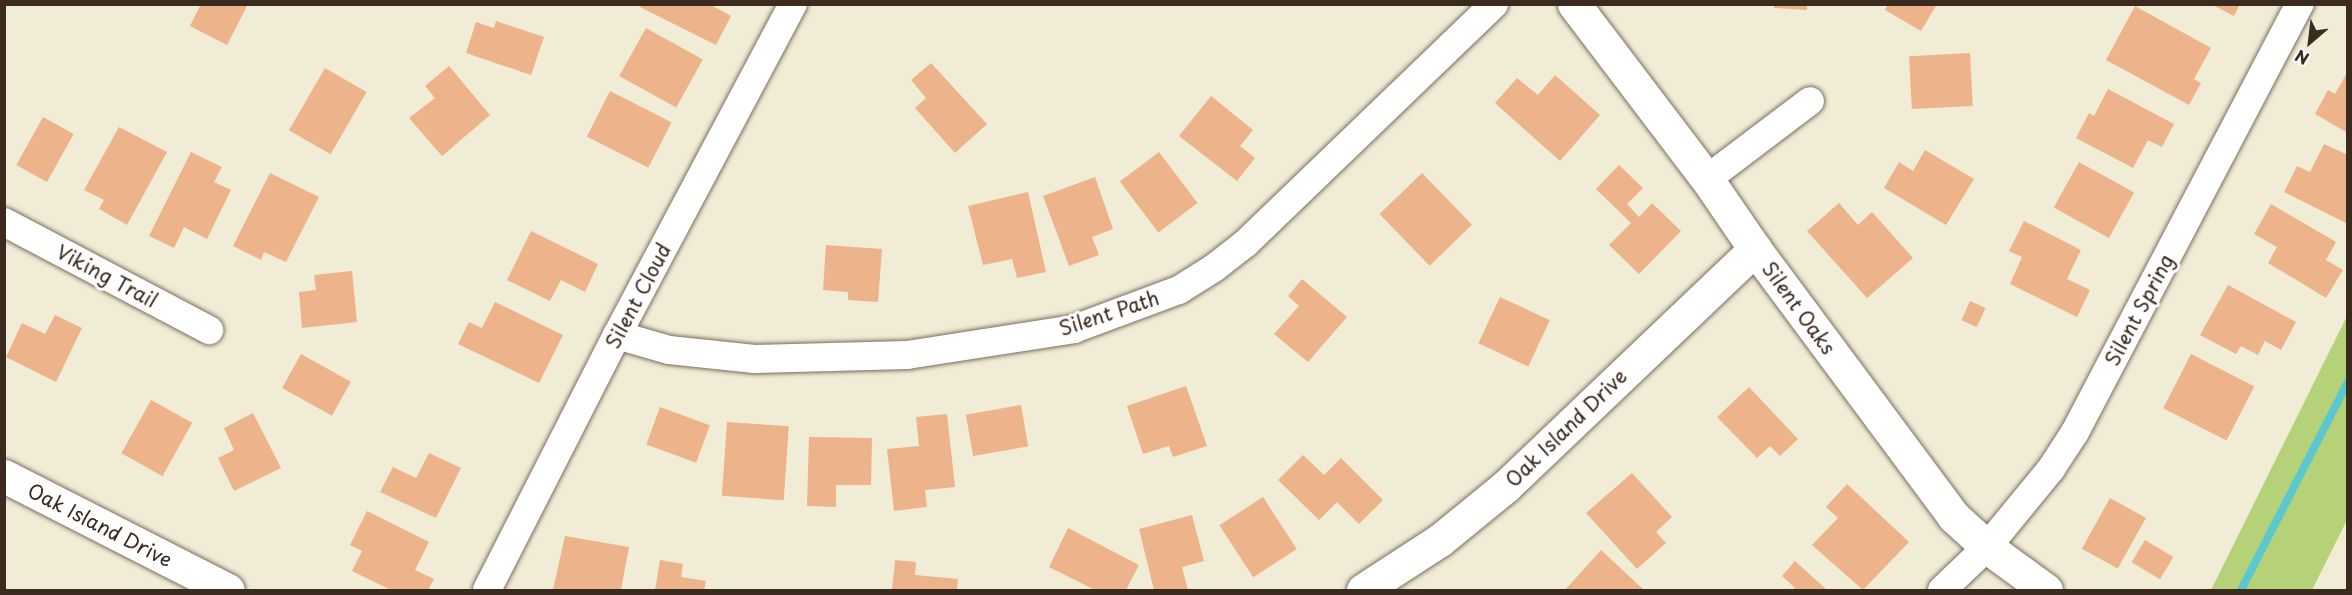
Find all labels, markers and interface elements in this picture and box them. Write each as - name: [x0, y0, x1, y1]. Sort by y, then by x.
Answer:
- north arrow: [2280, 12, 2340, 72]
- text: N: [2290, 44, 2313, 71]
- street label: Viking Trail: [52, 239, 162, 313]
- street label: Silent Cloud: [600, 239, 676, 353]
- street label: Silent Spring: [2100, 250, 2178, 370]
- street label: Silent Oaks: [1757, 256, 1841, 360]
- street label: Silent Path: [1056, 286, 1162, 340]
- street label: Oak Island Drive: [1500, 363, 1632, 493]
- street label: Oak Island Drive: [23, 478, 177, 572]

